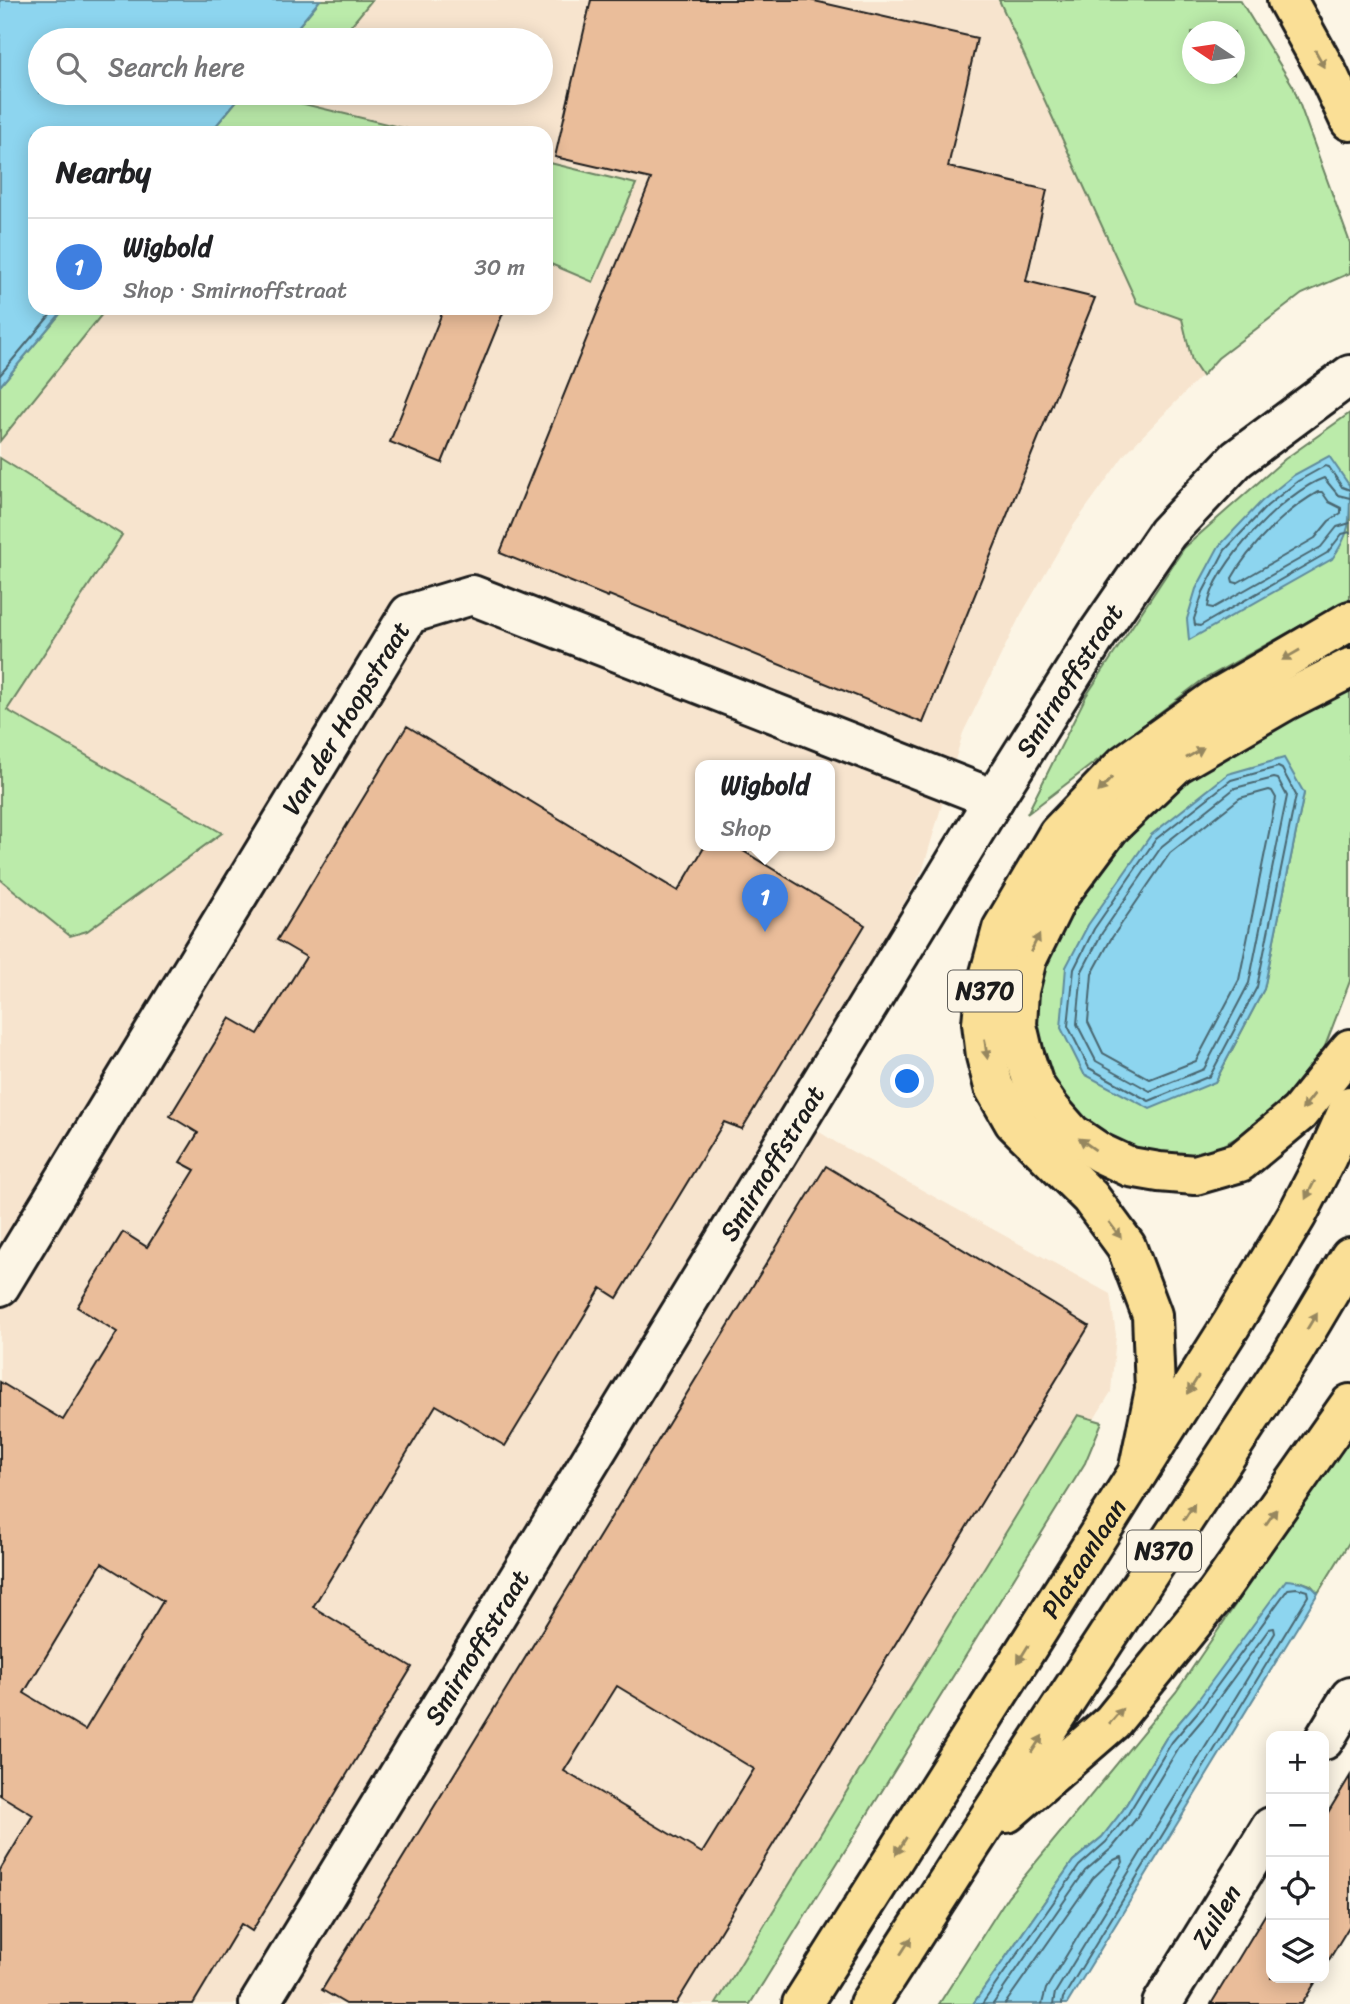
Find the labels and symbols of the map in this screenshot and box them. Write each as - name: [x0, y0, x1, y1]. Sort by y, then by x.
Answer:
- north arrow: [1182, 21, 1245, 84]
- one-way arrow: [1314, 50, 1326, 69]
- street label: Smirnoffstraat: [1002, 593, 1136, 767]
- street label: Van der Hoopstraat: [269, 612, 423, 824]
- one-way arrow: [1281, 649, 1301, 661]
- one-way arrow: [1186, 746, 1205, 759]
- one-way arrow: [1097, 776, 1113, 793]
- pin: 1: [742, 874, 788, 932]
- one-way arrow: [1030, 933, 1041, 953]
- road number: N370: [948, 971, 1022, 1012]
- one-way arrow: [980, 1038, 991, 1060]
- your location: [890, 1064, 924, 1098]
- street label: Smirnoffstraat: [706, 1076, 837, 1250]
- one-way arrow: [1300, 1093, 1315, 1111]
- one-way arrow: [1077, 1138, 1096, 1151]
- one-way arrow: [1304, 1180, 1315, 1200]
- one-way arrow: [1107, 1221, 1121, 1239]
- one-way arrow: [1306, 1312, 1318, 1331]
- one-way arrow: [1187, 1376, 1200, 1395]
- street label: Plataanlaan: [1028, 1489, 1139, 1628]
- one-way arrow: [1182, 1502, 1195, 1522]
- one-way arrow: [1264, 1508, 1278, 1526]
- road number: N370: [1127, 1531, 1201, 1572]
- street label: Smirnoffstraat: [411, 1560, 542, 1734]
- one-way arrow: [1016, 1645, 1030, 1663]
- one-way arrow: [1108, 1707, 1124, 1725]
- one-way arrow: [1031, 1734, 1044, 1753]
- one-way arrow: [895, 1837, 908, 1856]
- street label: Zuilen: [1178, 1875, 1254, 1958]
- one-way arrow: [899, 1937, 912, 1956]

